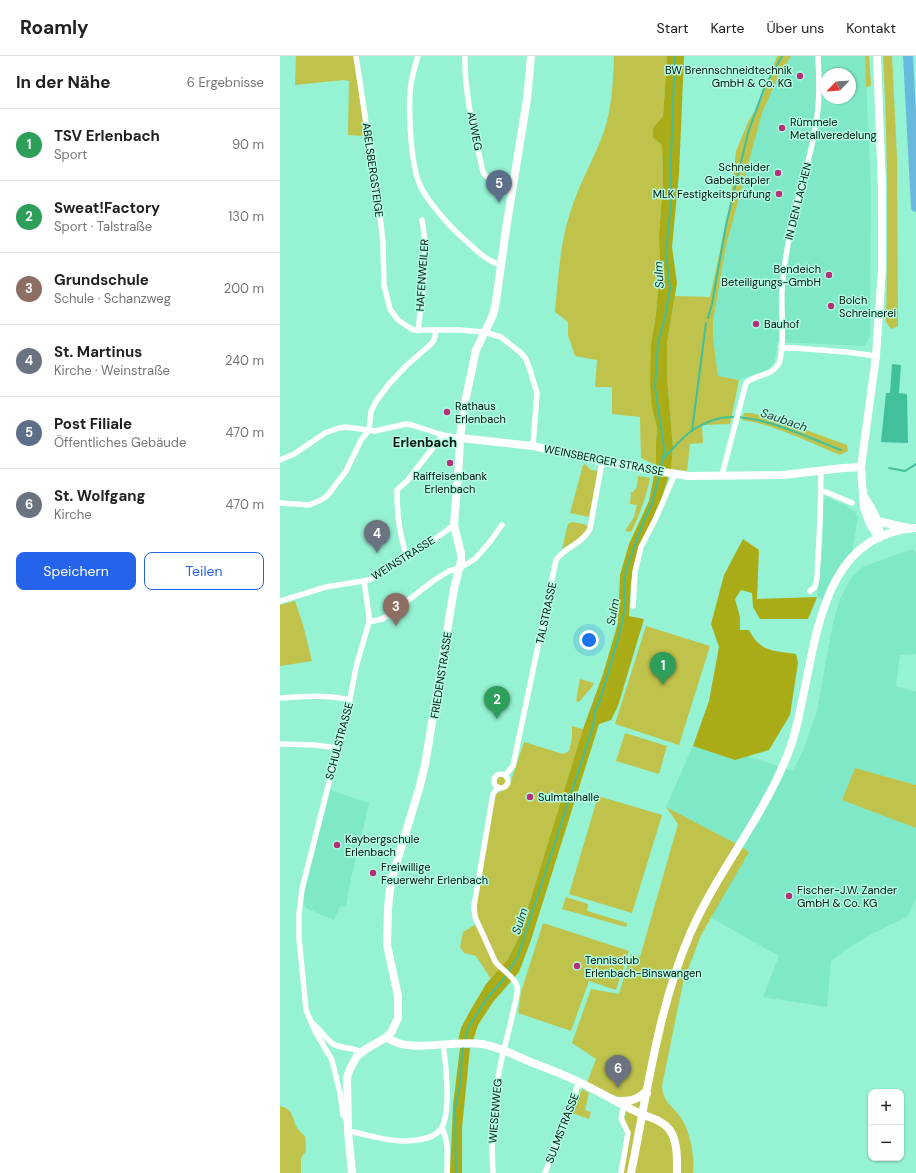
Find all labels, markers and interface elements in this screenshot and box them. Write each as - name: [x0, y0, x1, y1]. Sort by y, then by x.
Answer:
- text: Roamly: [20, 15, 89, 40]
- text: Start: [657, 19, 688, 37]
- text: Karte: [710, 19, 744, 37]
- text: Über uns: [766, 19, 824, 37]
- text: Kontakt: [846, 19, 896, 37]
- place label: BW Brennschneidtechnik GmbH & Co. KG: [665, 63, 792, 90]
- north arrow: [820, 68, 856, 104]
- text: In der Nähe: [16, 71, 111, 93]
- marker: BW Brennschneidtechnik GmbH & Co. KG: [795, 71, 805, 81]
- text: 6 Ergebnisse: [187, 74, 264, 91]
- street label: AUWEG: [464, 110, 486, 152]
- place label: Rümmele Metallveredelung: [790, 115, 877, 142]
- street label: ABELSBERGSTEIGE: [359, 122, 387, 218]
- marker: Rümmele Metallveredelung: [777, 123, 787, 133]
- text: TSV Erlenbach: [54, 126, 160, 146]
- text: 1: [27, 136, 31, 153]
- text: 90 m: [232, 136, 264, 153]
- text: Sport: [54, 146, 87, 163]
- place label: Schneider Gabelstapler: [705, 160, 770, 187]
- street label: IN DEN LACHEN: [782, 161, 814, 241]
- marker: Schneider Gabelstapler: [773, 168, 783, 178]
- pin: 5: [486, 170, 512, 203]
- place label: MLK Festigkeitsprüfung: [653, 187, 771, 201]
- marker: MLK Festigkeitsprüfung: [774, 189, 784, 199]
- text: Sweat!Factory: [54, 198, 160, 218]
- text: 2: [25, 208, 33, 225]
- text: 130 m: [228, 208, 264, 225]
- text: Sport · Talstraße: [54, 218, 152, 235]
- street label: HAFENWEILER: [412, 238, 432, 312]
- water label: Sulm: [650, 261, 668, 289]
- place label: Bendeich Beteiligungs-GmbH: [721, 262, 821, 289]
- text: Grundschule: [54, 270, 149, 290]
- marker: Bendeich Beteiligungs-GmbH: [824, 270, 834, 280]
- text: 3: [25, 280, 33, 297]
- text: 200 m: [224, 280, 264, 297]
- text: Schule · Schanzweg: [54, 290, 171, 307]
- place label: Bolch Schreinerei: [839, 293, 896, 320]
- marker: Bolch Schreinerei: [826, 301, 836, 311]
- place label: Bauhof: [764, 317, 800, 331]
- marker: Bauhof: [751, 319, 761, 329]
- text: St. Martinus: [54, 342, 142, 362]
- text: 4: [25, 352, 33, 369]
- text: 240 m: [225, 352, 264, 369]
- text: Kirche · Weinstraße: [54, 362, 170, 379]
- place label: Rathaus Erlenbach: [455, 399, 506, 426]
- water label: Saubach: [759, 405, 810, 435]
- marker: Rathaus Erlenbach: [442, 407, 452, 417]
- text: Post Filiale: [54, 414, 132, 434]
- text: 5: [25, 424, 33, 441]
- text: 470 m: [225, 424, 264, 441]
- text: Öffentliches Gebäude: [54, 434, 186, 451]
- district label: Erlenbach: [393, 434, 457, 451]
- street label: WEINSBERGER STRASSE: [543, 441, 665, 479]
- marker: Raiffeisenbank Erlenbach: [445, 458, 455, 468]
- place label: Raiffeisenbank Erlenbach: [413, 469, 487, 496]
- text: St. Wolfgang: [54, 486, 145, 506]
- text: 6: [25, 496, 33, 513]
- text: 470 m: [225, 496, 264, 513]
- text: Kirche: [54, 506, 92, 523]
- pin: 4: [364, 520, 390, 553]
- street label: WEINSTRASSE: [369, 533, 437, 583]
- button: Speichern: [16, 552, 136, 590]
- button: Teilen: [144, 552, 264, 590]
- street label: TALSTRASSE: [533, 581, 559, 645]
- pin: 3: [383, 593, 409, 626]
- water label: Sulm: [603, 597, 623, 627]
- your location: [579, 630, 599, 650]
- street label: FRIEDENSTRASSE: [427, 631, 455, 719]
- pin: 1: [650, 652, 676, 685]
- pin: 2: [484, 686, 510, 719]
- street label: SCHULSTRASSE: [322, 701, 356, 781]
- place label: Sulmtalhalle: [538, 790, 599, 804]
- marker: Sulmtalhalle: [525, 792, 535, 802]
- place label: Kaybergschule Erlenbach: [345, 832, 419, 859]
- marker: Kaybergschule Erlenbach: [332, 840, 342, 850]
- place label: Freiwillige Feuerwehr Erlenbach: [381, 860, 488, 887]
- marker: Freiwillige Feuerwehr Erlenbach: [368, 868, 378, 878]
- place label: Fischer-J.W. Zander GmbH & Co. KG: [797, 883, 897, 910]
- marker: Fischer-J.W. Zander GmbH & Co. KG: [784, 891, 794, 901]
- water label: Sulm: [508, 905, 532, 936]
- place label: Tennisclub Erlenbach-Binswangen: [585, 953, 702, 980]
- marker: Tennisclub Erlenbach-Binswangen: [572, 961, 582, 971]
- pin: 6: [605, 1055, 631, 1088]
- street label: WIESENWEG: [485, 1078, 505, 1144]
- map controls: [868, 1089, 904, 1161]
- button: +: [868, 1089, 904, 1125]
- street label: SULMSTRASSE: [542, 1091, 582, 1165]
- button: −: [868, 1125, 904, 1161]

